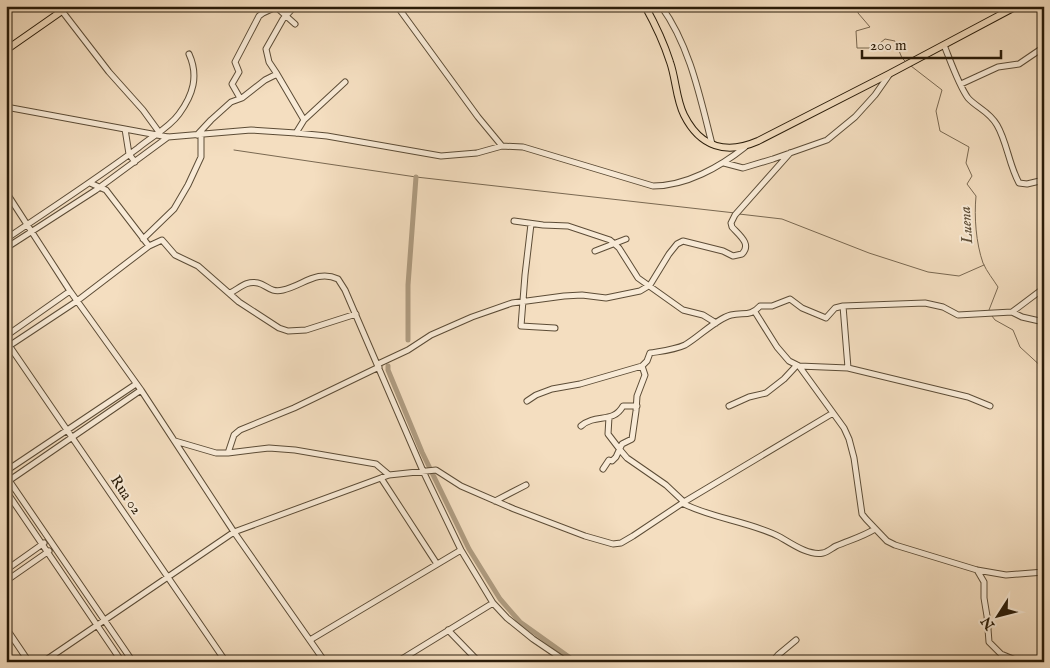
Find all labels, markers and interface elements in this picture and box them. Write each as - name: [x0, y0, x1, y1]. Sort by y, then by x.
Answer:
- scale bar: [862, 28, 1001, 60]
- text: 200 m: [870, 36, 907, 55]
- water label: Luena: [956, 206, 978, 245]
- street label: Rua 02: [106, 472, 146, 518]
- north arrow: [972, 590, 1022, 640]
- text: N: [977, 613, 1000, 634]

